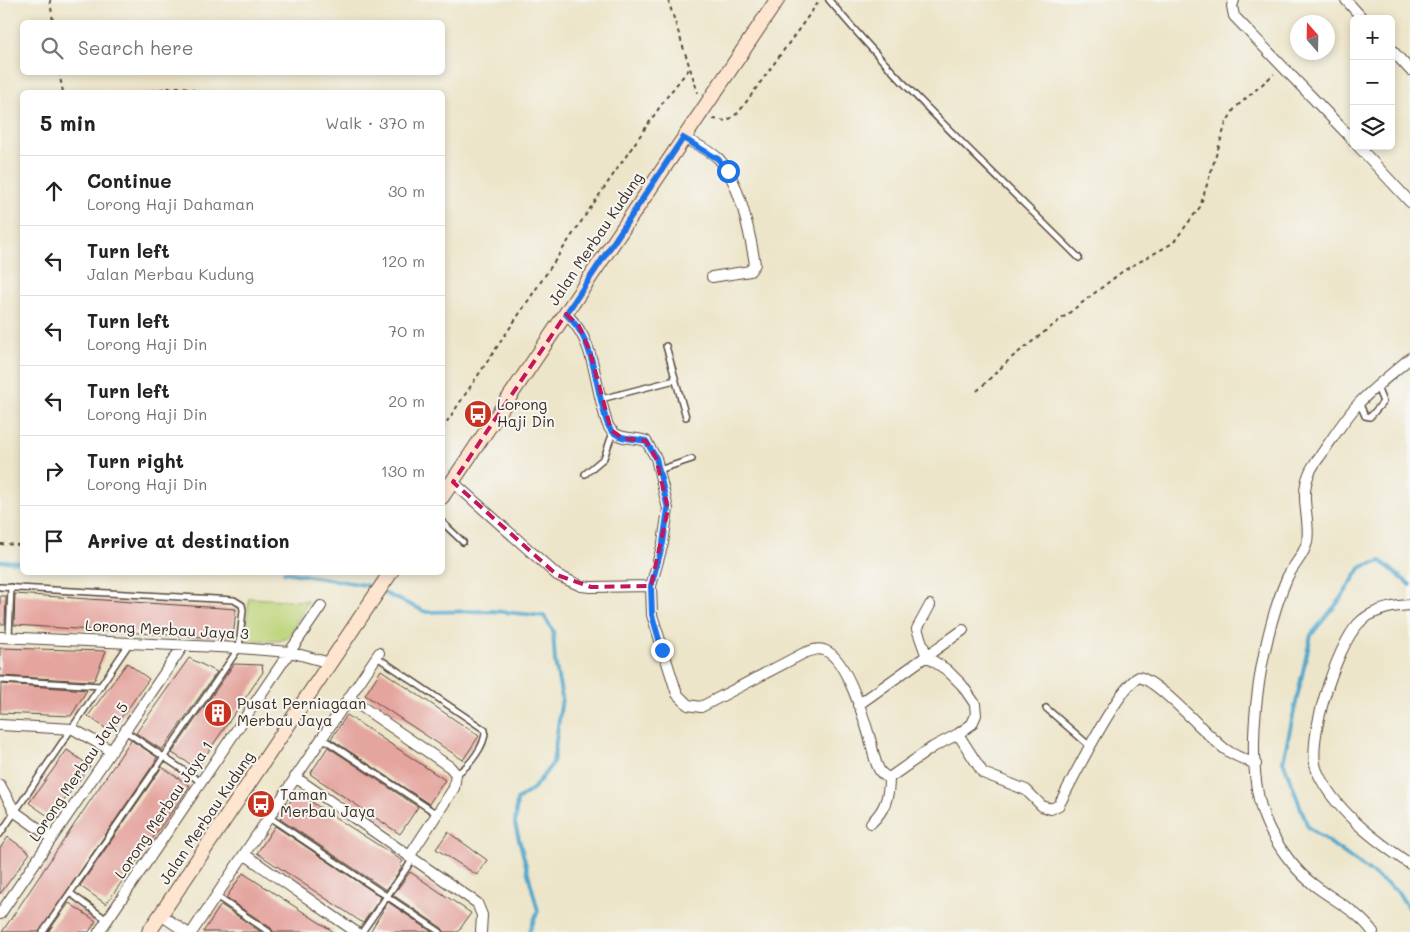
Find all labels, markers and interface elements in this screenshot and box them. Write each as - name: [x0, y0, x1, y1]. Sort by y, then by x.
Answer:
- north arrow: [1290, 15, 1335, 60]
- map controls: [1350, 15, 1395, 150]
- button: +: [1350, 15, 1395, 60]
- search box: [20, 20, 445, 75]
- icon: search: [38, 34, 66, 62]
- text: Search here: [78, 35, 194, 60]
- button: −: [1350, 60, 1395, 105]
- button: layers: [1350, 105, 1395, 150]
- text: 5 min: [40, 109, 96, 136]
- text: Walk · 370 m: [325, 112, 425, 133]
- route start: [717, 160, 740, 183]
- text: Continue: [87, 168, 172, 193]
- street label: Jalan Merbau Kudung: [543, 168, 647, 309]
- icon: ahead: [40, 177, 68, 205]
- text: 30 m: [388, 180, 425, 201]
- text: Lorong Haji Dahaman: [87, 193, 254, 214]
- text: Turn left: [87, 238, 170, 263]
- icon: left: [40, 247, 68, 275]
- text: 120 m: [381, 250, 425, 271]
- text: Jalan Merbau Kudung: [87, 263, 254, 284]
- text: Turn left: [87, 308, 170, 333]
- icon: left: [40, 317, 68, 345]
- text: 70 m: [388, 320, 425, 341]
- text: Lorong Haji Din: [87, 333, 207, 354]
- text: Turn left: [87, 378, 170, 403]
- icon: left: [40, 387, 68, 415]
- text: 20 m: [388, 390, 425, 411]
- place label: Lorong Haji Din: [497, 394, 555, 431]
- bus stop icon: Lorong Haji Din: [463, 399, 493, 429]
- text: Lorong Haji Din: [87, 403, 207, 424]
- text: Turn right: [87, 448, 184, 473]
- icon: right: [40, 457, 68, 485]
- text: 130 m: [381, 460, 425, 481]
- text: Lorong Haji Din: [87, 473, 207, 494]
- icon: arrive: [40, 527, 68, 555]
- text: Arrive at destination: [87, 528, 290, 553]
- street label: Lorong Merbau Jaya 3: [85, 615, 250, 643]
- route end: [651, 639, 674, 662]
- place label: Pusat Perniagaan Merbau Jaya: [237, 693, 366, 730]
- street label: Lorong Merbau Jaya 5: [24, 698, 132, 845]
- building icon: Pusat Perniagaan Merbau Jaya: [203, 698, 233, 728]
- street label: Lorong Merbau Jaya 1: [110, 737, 217, 882]
- street label: Jalan Merbau Kudung: [154, 747, 258, 888]
- place label: Taman Merbau Jaya: [280, 784, 375, 821]
- bus stop icon: Taman Merbau Jaya: [246, 789, 276, 819]

